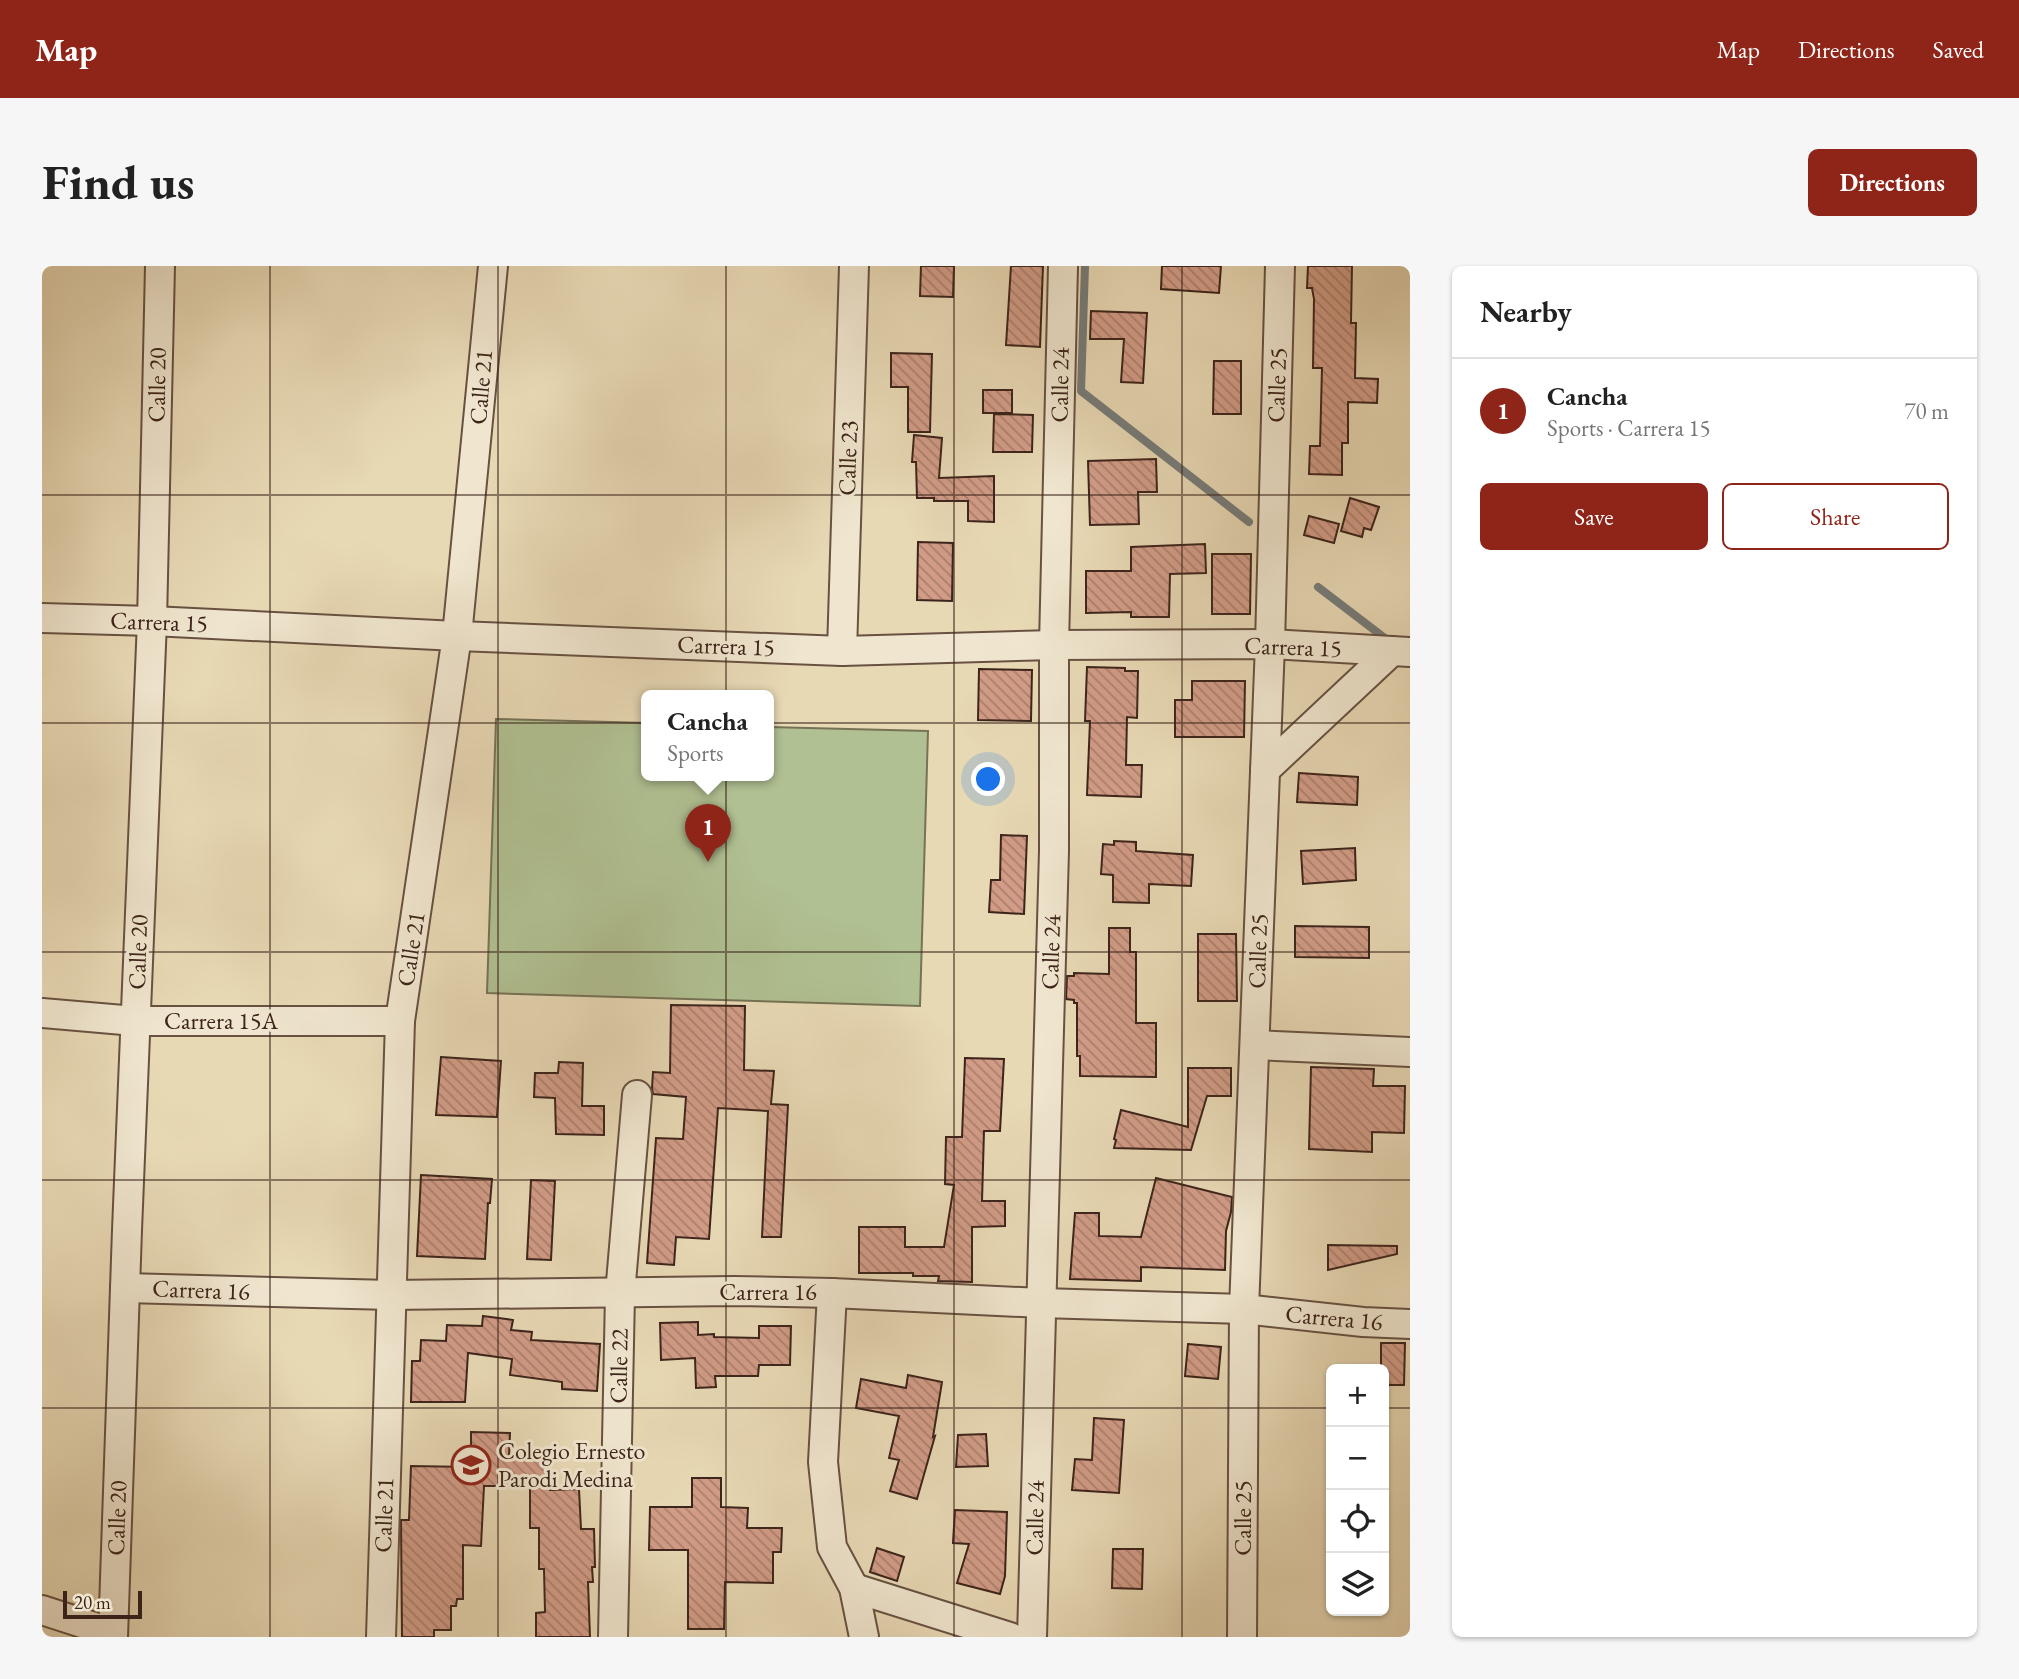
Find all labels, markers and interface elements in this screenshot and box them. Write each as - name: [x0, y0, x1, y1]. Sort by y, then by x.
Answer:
- text: Map: [35, 28, 97, 71]
- text: Map: [1717, 34, 1760, 65]
- text: Directions: [1798, 34, 1895, 65]
- text: Saved: [1933, 34, 1984, 65]
- button: Directions: [1808, 149, 1977, 216]
- text: Find us: [42, 150, 194, 214]
- text: Nearby: [1480, 292, 1572, 331]
- street label: Calle 20: [140, 347, 173, 423]
- street label: Calle 24: [1043, 347, 1076, 423]
- street label: Calle 25: [1260, 347, 1293, 423]
- street label: Calle 21: [462, 348, 499, 426]
- text: Cancha: [1547, 379, 1628, 413]
- text: 1: [1497, 396, 1509, 426]
- text: 70 m: [1904, 396, 1949, 426]
- text: Sports · Carrera 15: [1547, 413, 1711, 443]
- street label: Calle 23: [831, 420, 864, 496]
- button: Save: [1480, 483, 1708, 550]
- button: Share: [1722, 483, 1949, 550]
- street label: Carrera 15: [110, 604, 208, 639]
- street label: Carrera 15: [677, 628, 775, 663]
- street label: Carrera 15: [1244, 629, 1342, 664]
- popup: [641, 690, 774, 781]
- text: Cancha: [667, 704, 748, 738]
- text: Sports: [667, 738, 724, 768]
- your location: [971, 762, 1005, 796]
- pin: 1: [685, 804, 731, 862]
- street label: Calle 21: [389, 909, 432, 989]
- street label: Calle 24: [1034, 913, 1067, 990]
- street label: Calle 25: [1241, 913, 1274, 989]
- street label: Calle 20: [121, 914, 154, 990]
- street label: Carrera 15A: [164, 1005, 278, 1036]
- street label: Carrera 16: [152, 1272, 250, 1307]
- street label: Carrera 16: [719, 1276, 817, 1307]
- street label: Carrera 16: [1284, 1298, 1384, 1337]
- street label: Calle 22: [602, 1328, 635, 1404]
- map controls: [1326, 1364, 1389, 1616]
- button: +: [1326, 1364, 1389, 1427]
- button: −: [1326, 1427, 1389, 1490]
- place label: Colegio Ernesto Parodi Medina: [498, 1435, 646, 1494]
- school or university icon: Colegio Ernesto Parodi Medina: [450, 1444, 492, 1486]
- street label: Calle 21: [367, 1477, 400, 1553]
- street label: Calle 20: [100, 1480, 133, 1556]
- street label: Calle 24: [1018, 1480, 1051, 1556]
- street label: Calle 25: [1227, 1480, 1258, 1556]
- button: locate: [1326, 1490, 1389, 1553]
- button: layers: [1326, 1553, 1389, 1616]
- scale bar: [63, 1588, 142, 1620]
- text: 20 m: [74, 1590, 111, 1615]

